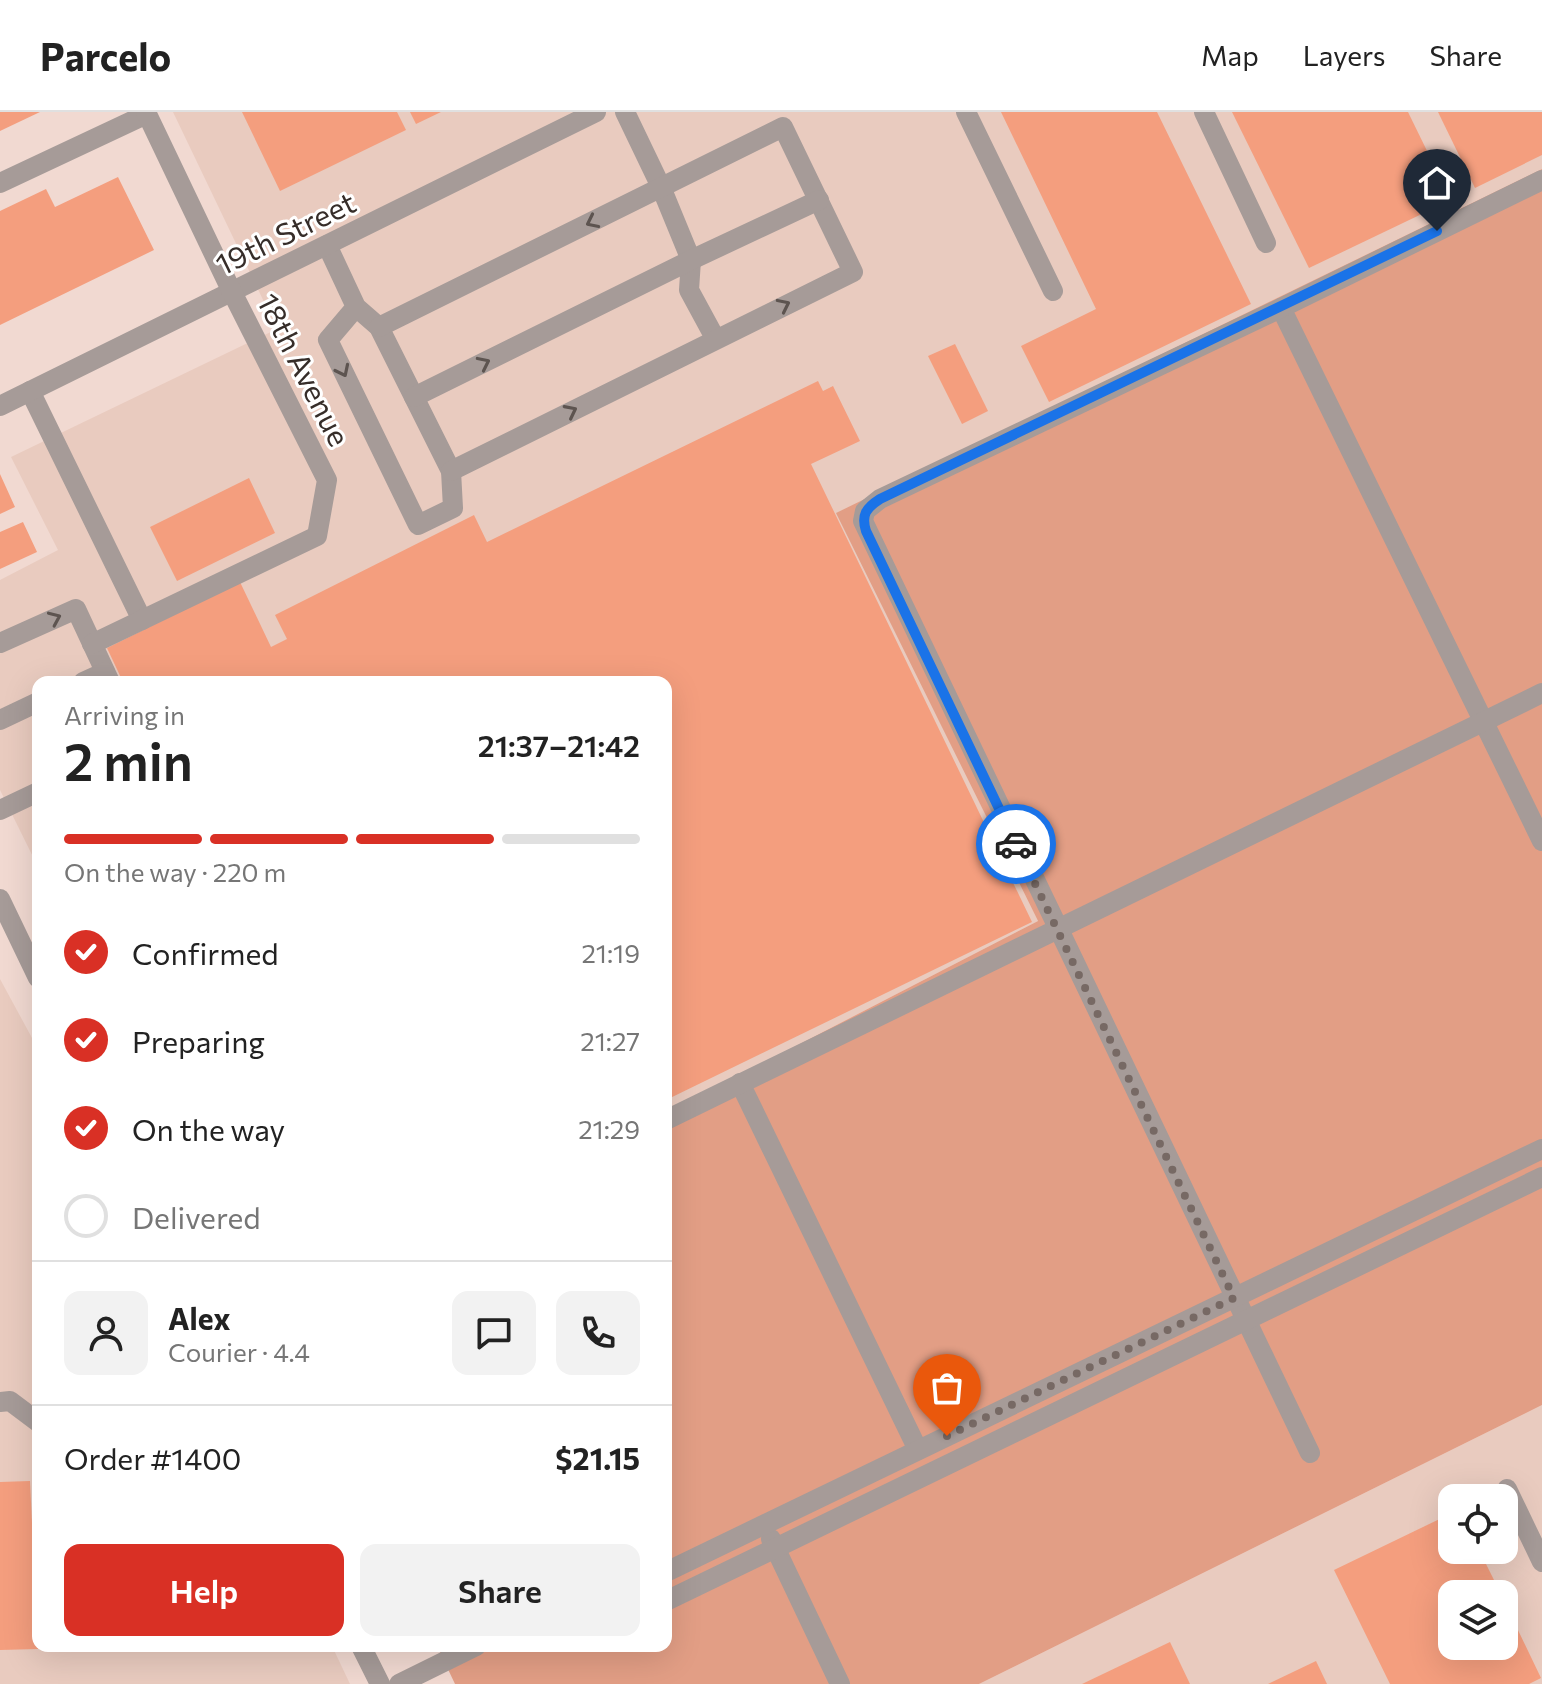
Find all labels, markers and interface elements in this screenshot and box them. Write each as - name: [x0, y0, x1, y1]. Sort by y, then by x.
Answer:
- text: Parcelo: [40, 32, 171, 79]
- text: Map: [1201, 38, 1259, 72]
- text: Layers: [1303, 38, 1385, 72]
- text: Share: [1429, 38, 1502, 72]
- pin: [1403, 149, 1471, 231]
- icon: home: [1415, 161, 1459, 205]
- street label: 19th Street: [209, 182, 361, 282]
- one-way arrow: [585, 212, 600, 228]
- street label: 18th Avenue: [251, 287, 359, 451]
- one-way arrow: [776, 299, 791, 315]
- one-way arrow: [476, 357, 491, 372]
- one-way arrow: [333, 363, 349, 378]
- one-way arrow: [563, 405, 578, 421]
- one-way arrow: [47, 612, 62, 628]
- text: Arriving in: [64, 699, 185, 730]
- text: 21:37–21:42: [478, 726, 640, 763]
- text: 2 min: [64, 728, 193, 792]
- courier: [976, 804, 1056, 884]
- icon: car: [994, 822, 1038, 866]
- text: On the way · 220 m: [64, 856, 286, 887]
- icon: check: [64, 930, 108, 974]
- text: Confirmed: [132, 934, 279, 971]
- text: 21:19: [581, 937, 640, 968]
- icon: check: [64, 1018, 108, 1062]
- text: Preparing: [132, 1022, 265, 1059]
- text: 21:27: [580, 1025, 640, 1056]
- icon: check: [64, 1106, 108, 1150]
- text: On the way: [132, 1110, 285, 1147]
- text: 21:29: [578, 1113, 640, 1144]
- text: Delivered: [132, 1198, 261, 1235]
- button: person: [64, 1291, 148, 1375]
- button: chat: [452, 1291, 536, 1375]
- button: phone: [556, 1291, 640, 1375]
- text: Alex: [168, 1299, 231, 1336]
- text: Courier · 4.4: [168, 1336, 310, 1367]
- pin: [913, 1354, 981, 1436]
- icon: bag: [925, 1366, 969, 1410]
- text: Order #1400: [64, 1439, 241, 1476]
- text: $21.15: [555, 1439, 640, 1476]
- map controls: [1438, 1484, 1518, 1660]
- button: locate: [1438, 1484, 1518, 1564]
- button: Help: [64, 1544, 344, 1636]
- button: Share: [360, 1544, 640, 1636]
- button: layers: [1438, 1580, 1518, 1660]

